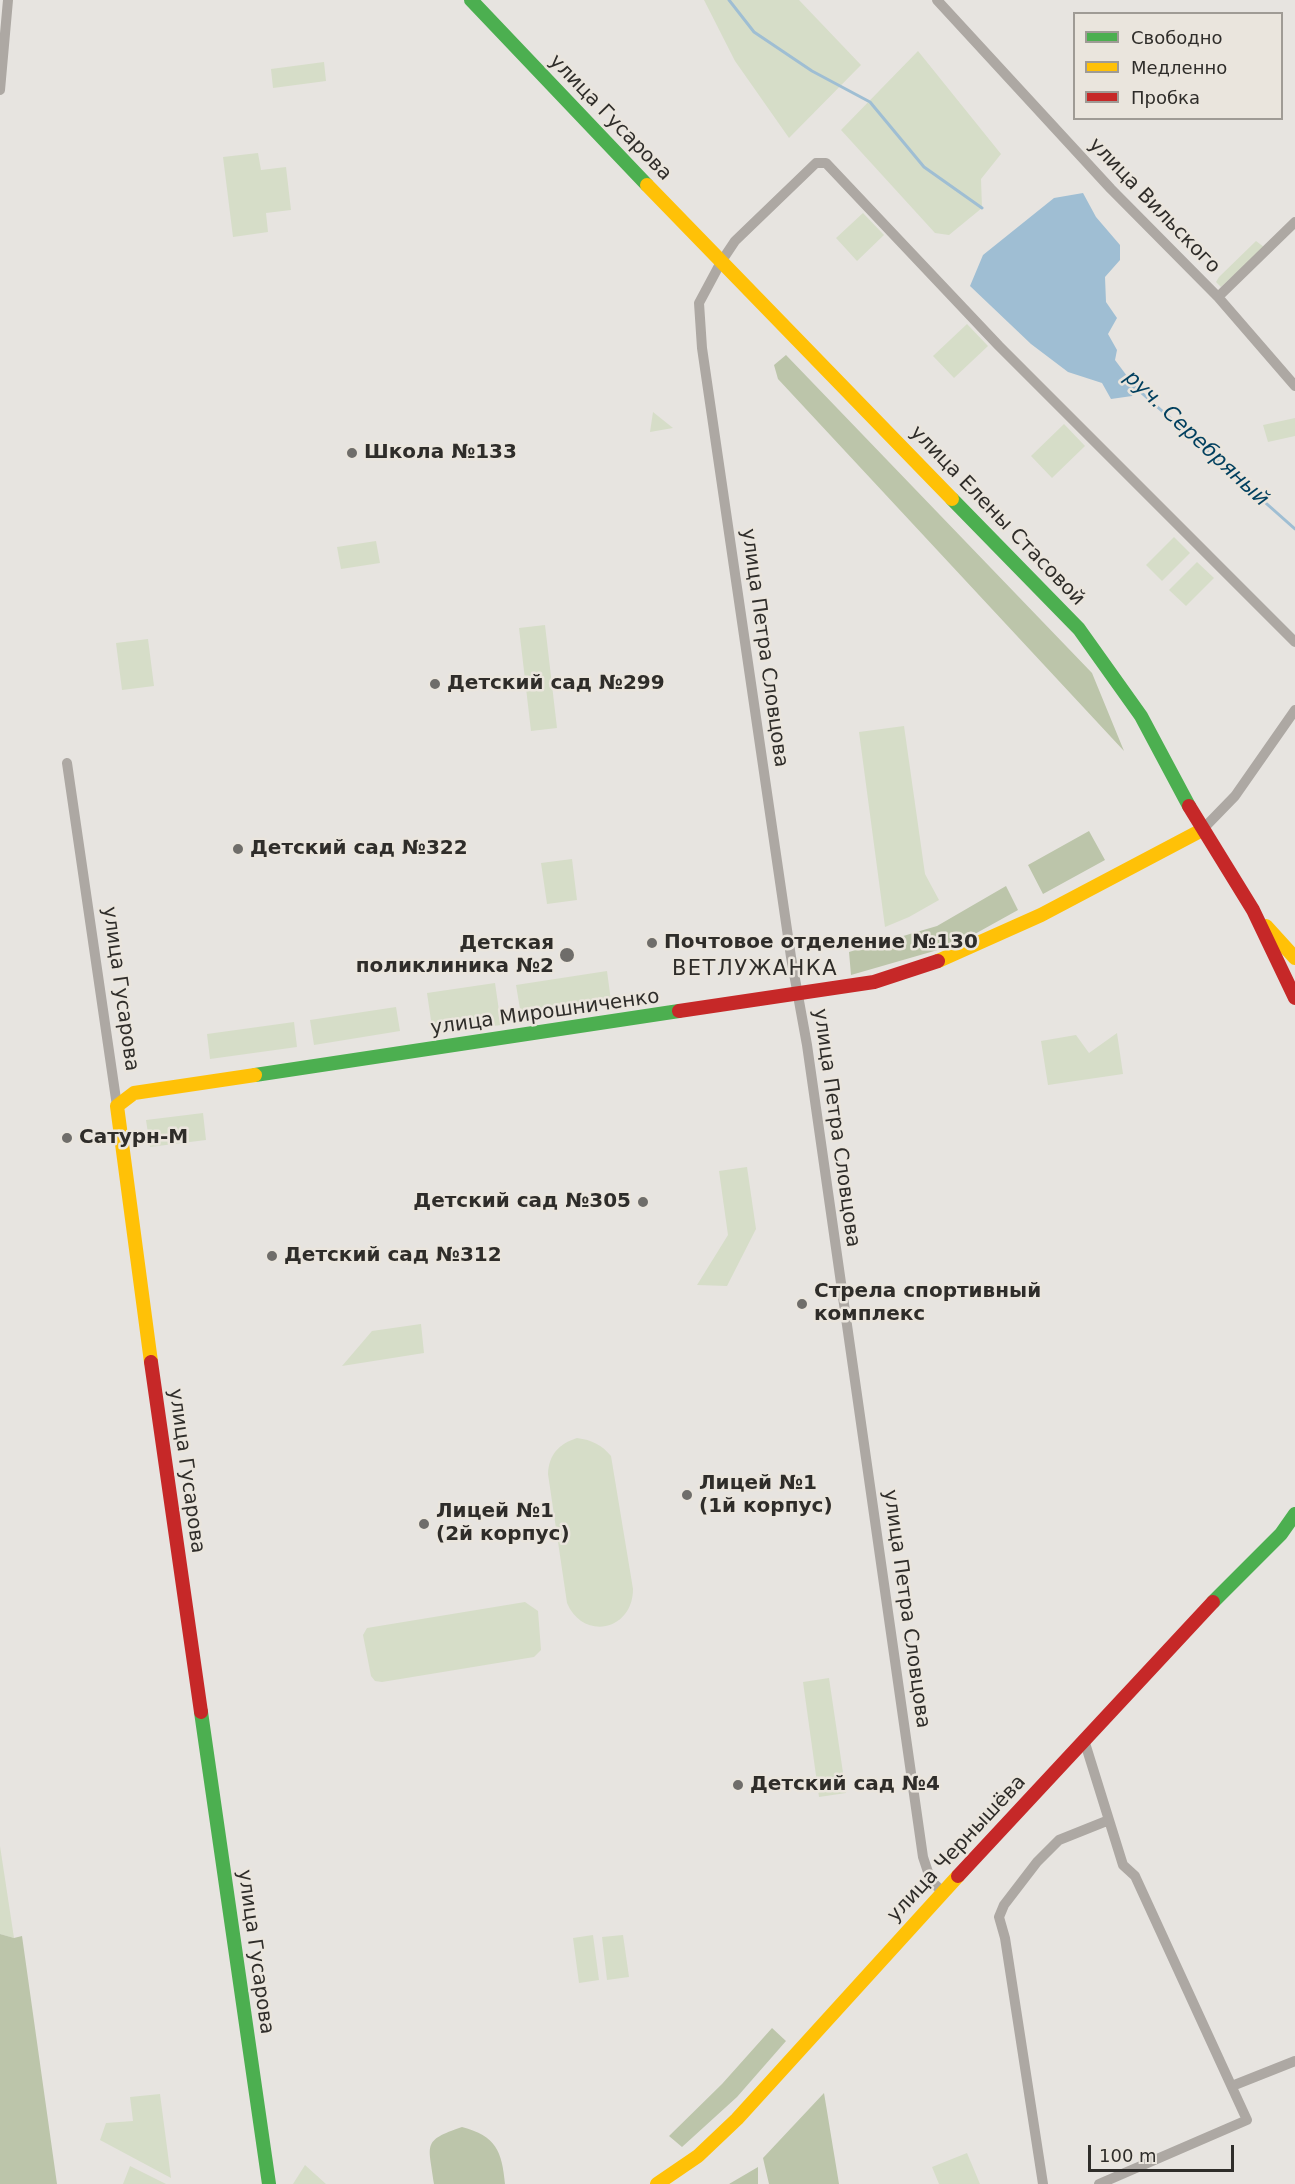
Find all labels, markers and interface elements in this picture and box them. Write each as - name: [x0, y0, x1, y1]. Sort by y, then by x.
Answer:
- legend: [1073, 12, 1283, 120]
- text: Свободно: [1131, 27, 1223, 48]
- street label: улица Гусарова: [544, 50, 676, 186]
- text: Медленно: [1131, 57, 1227, 78]
- text: Пробка: [1131, 87, 1200, 108]
- street label: улица Вильского: [1083, 133, 1225, 279]
- water label: руч. Серебряный: [1119, 366, 1273, 512]
- street label: улица Елены Стасовой: [905, 421, 1089, 611]
- place label: Школа №133: [364, 441, 517, 465]
- marker: Школа №133: [345, 446, 359, 460]
- street label: улица Петра Словцова: [735, 527, 793, 769]
- place label: Детский сад №299: [447, 672, 665, 696]
- marker: Детский сад №299: [428, 677, 442, 691]
- place label: Детский сад №322: [250, 837, 468, 861]
- marker: Детский сад №322: [231, 842, 245, 856]
- street label: улица Гусарова: [97, 905, 143, 1073]
- place label: Почтовое отделение №130: [664, 931, 978, 955]
- place label: Детская поликлиника №2: [356, 932, 554, 979]
- marker: Почтовое отделение №130: [645, 936, 659, 950]
- marker: Детская поликлиника №2: [558, 946, 576, 964]
- district label: ВЕТЛУЖАНКА: [672, 957, 838, 983]
- street label: улица Мирошниченко: [429, 985, 661, 1041]
- street label: улица Петра Словцова: [807, 1007, 865, 1249]
- place label: Сатурн-М: [79, 1126, 188, 1150]
- marker: Сатурн-М: [60, 1131, 74, 1145]
- place label: Детский сад №305: [413, 1190, 631, 1214]
- marker: Детский сад №305: [636, 1195, 650, 1209]
- place label: Детский сад №312: [284, 1244, 502, 1268]
- marker: Детский сад №312: [265, 1249, 279, 1263]
- place label: Стрела спортивный комплекс: [814, 1280, 1041, 1327]
- marker: Стрела спортивный комплекс: [795, 1297, 809, 1311]
- street label: улица Гусарова: [163, 1387, 209, 1555]
- place label: Лицей №1 (1й корпус): [699, 1472, 833, 1519]
- marker: Лицей №1 (1й корпус): [680, 1488, 694, 1502]
- street label: улица Петра Словцова: [877, 1488, 935, 1730]
- place label: Лицей №1 (2й корпус): [436, 1500, 570, 1547]
- marker: Лицей №1 (2й корпус): [417, 1517, 431, 1531]
- street label: улица Чернышёва: [883, 1771, 1031, 1927]
- place label: Детский сад №4: [750, 1773, 940, 1797]
- marker: Детский сад №4: [731, 1778, 745, 1792]
- street label: улица Гусарова: [232, 1868, 278, 2036]
- scale bar: [1091, 2133, 1236, 2171]
- text: 100 m: [1099, 2145, 1157, 2166]

